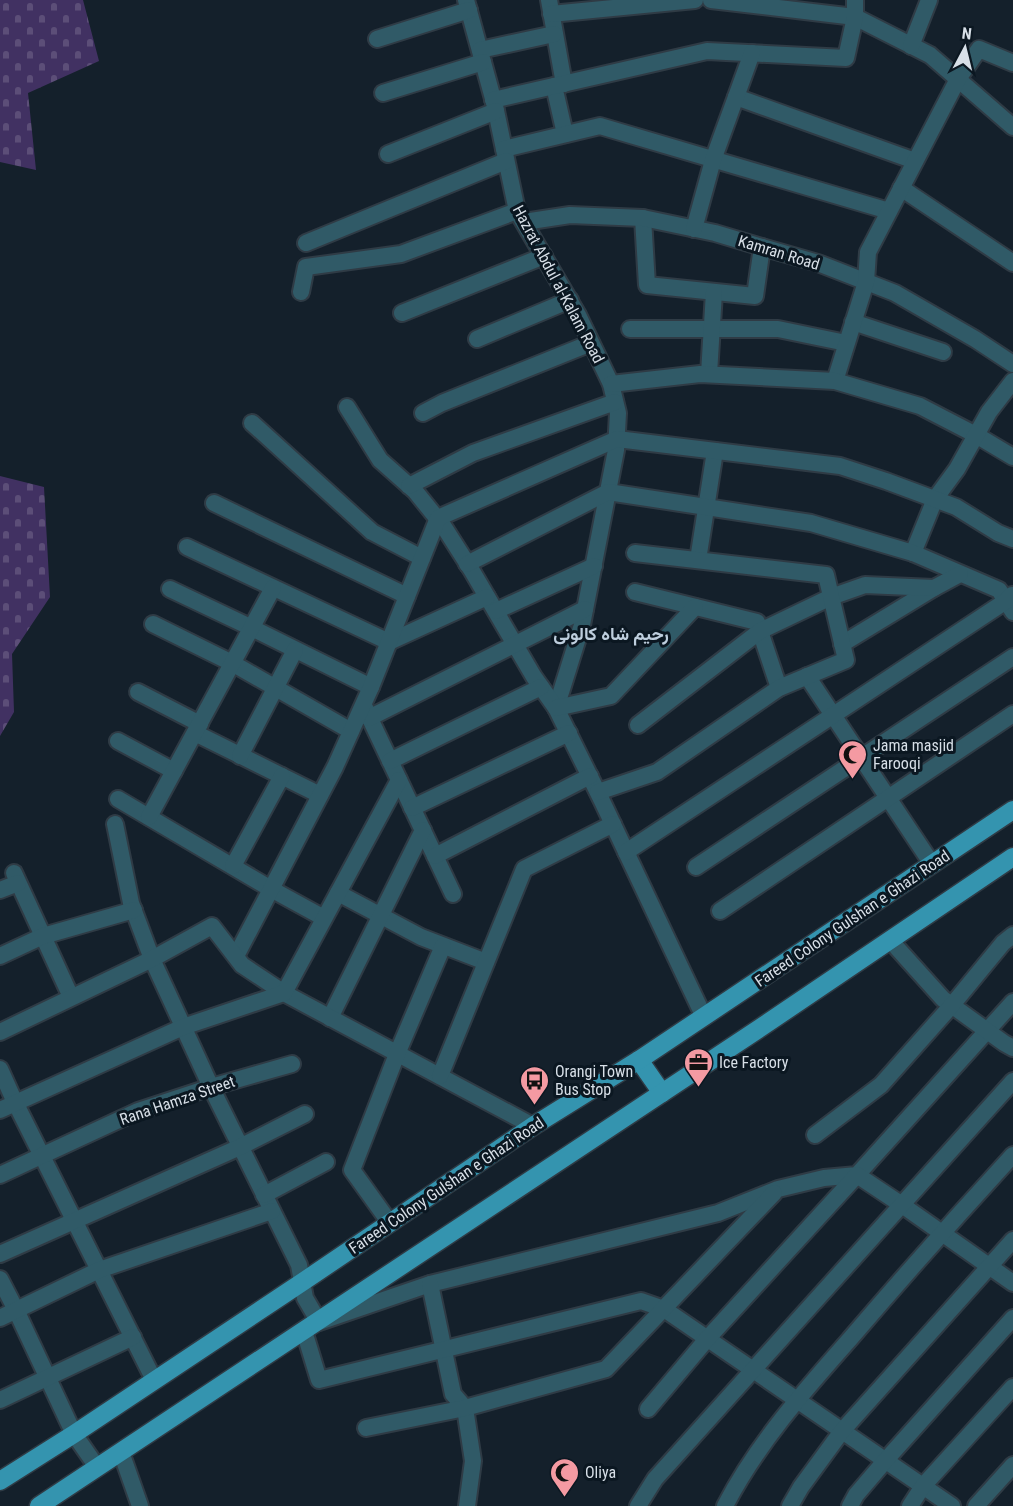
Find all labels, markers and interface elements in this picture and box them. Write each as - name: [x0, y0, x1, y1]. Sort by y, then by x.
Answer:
- north arrow: [935, 18, 995, 78]
- text: N: [961, 24, 973, 44]
- street label: Hazrat Abdul al-Kalam Road: [509, 202, 608, 367]
- street label: Kamran Road: [736, 231, 822, 274]
- district label: رحیم شاہ کالونی: [553, 623, 669, 646]
- place label: Jama masjid Farooqi: [873, 736, 954, 773]
- mosque icon: Jama masjid Farooqi: [836, 738, 868, 780]
- street label: Fareed Colony Gulshan e Ghazi Road: [751, 846, 953, 991]
- office icon: Ice Factory: [682, 1046, 714, 1088]
- place label: Ice Factory: [719, 1053, 789, 1072]
- place label: Orangi Town Bus Stop: [555, 1062, 633, 1099]
- bus stop icon: Orangi Town Bus Stop: [518, 1064, 550, 1106]
- street label: Rana Hamza Street: [117, 1072, 238, 1129]
- street label: Fareed Colony Gulshan e Ghazi Road: [345, 1113, 547, 1258]
- mosque icon: Oliya: [548, 1456, 580, 1498]
- place label: Oliya: [585, 1463, 616, 1482]

